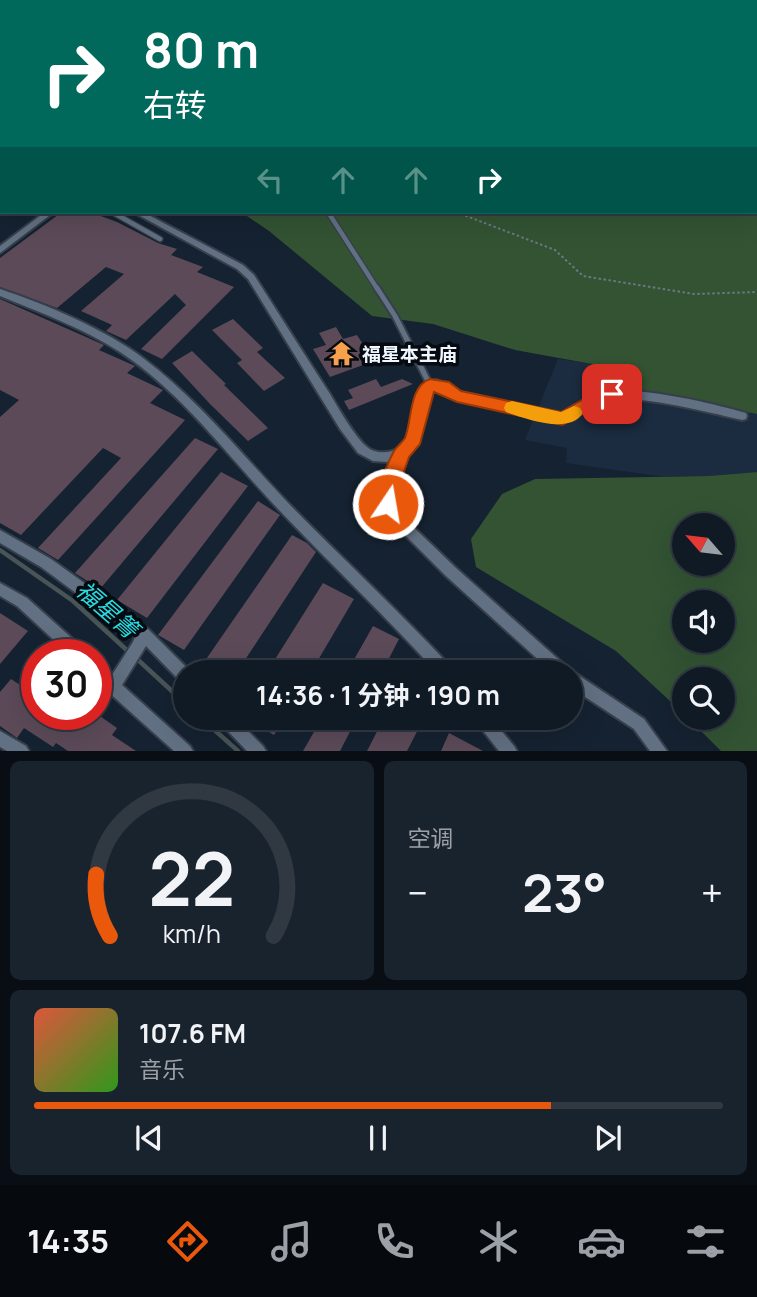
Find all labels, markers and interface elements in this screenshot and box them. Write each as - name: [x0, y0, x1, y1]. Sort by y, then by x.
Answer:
- text: 80 m: [143, 16, 259, 83]
- icon: right: [28, 28, 119, 119]
- text: 右转: [143, 83, 207, 127]
- icon: left: [251, 161, 289, 199]
- icon: ahead: [324, 161, 362, 199]
- icon: ahead: [397, 161, 435, 199]
- icon: right: [470, 161, 508, 199]
- temple icon: 福星本主庙: [328, 340, 356, 368]
- place label: 福星本主庙: [362, 341, 457, 367]
- pin: [582, 364, 642, 424]
- icon: arrive: [593, 375, 631, 413]
- position arrow: [351, 467, 425, 541]
- north arrow: [672, 513, 735, 576]
- map controls: [672, 513, 735, 730]
- water label: 福星箐: [70, 573, 149, 648]
- button: sound: [672, 590, 735, 653]
- speed limit sign: 30: [21, 639, 112, 730]
- button: search: [672, 667, 735, 730]
- text: 14:36 · 1 分钟 · 190 m: [256, 677, 500, 713]
- text: 空调: [408, 822, 454, 854]
- text: 22: [148, 829, 235, 929]
- text: 23°: [522, 857, 607, 928]
- text: −: [408, 866, 428, 918]
- text: +: [701, 866, 723, 918]
- text: km/h: [163, 916, 221, 951]
- text: 107.6 FM: [139, 1015, 246, 1051]
- text: 音乐: [139, 1053, 185, 1085]
- icon: previous: [130, 1119, 168, 1157]
- icon: pause: [359, 1119, 397, 1157]
- icon: next: [589, 1119, 627, 1157]
- icon: directions: [163, 1217, 212, 1266]
- icon: music: [267, 1217, 316, 1266]
- icon: phone: [370, 1217, 419, 1266]
- icon: climate: [474, 1217, 523, 1266]
- icon: car: [577, 1217, 626, 1266]
- icon: filters: [681, 1217, 730, 1266]
- text: 14:35: [27, 1219, 109, 1263]

